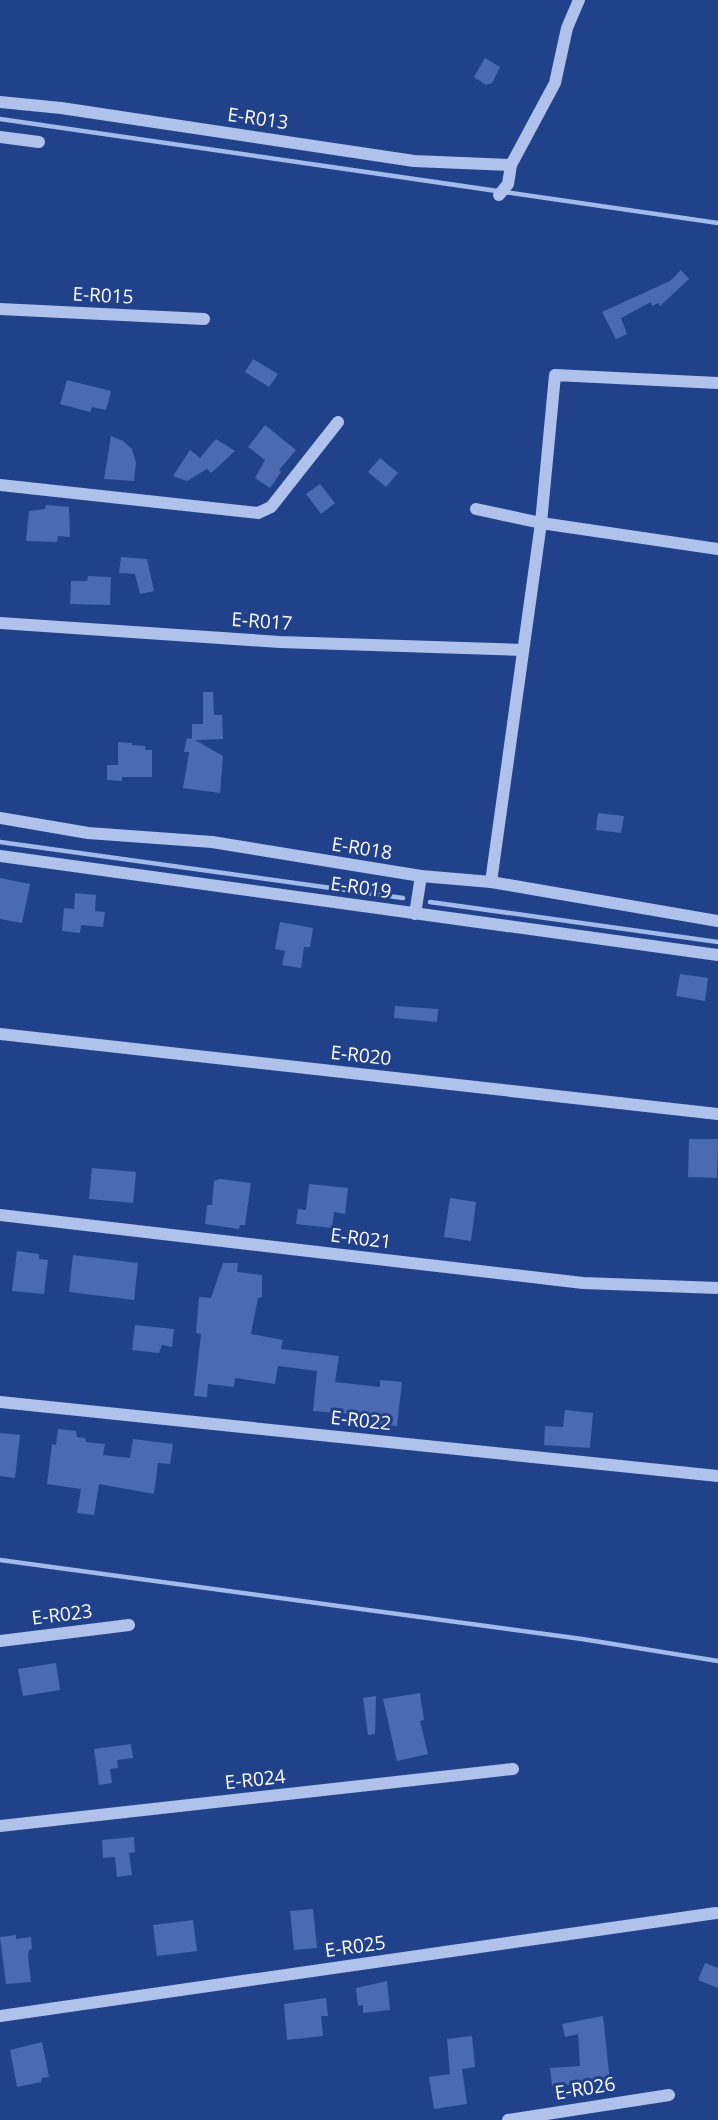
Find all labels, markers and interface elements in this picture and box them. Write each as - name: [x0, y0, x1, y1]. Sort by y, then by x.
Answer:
- street label: E-R013: [226, 101, 290, 135]
- street label: E-R015: [72, 280, 134, 310]
- street label: E-R017: [231, 606, 293, 636]
- street label: E-R018: [330, 830, 394, 866]
- street label: E-R019: [329, 870, 393, 904]
- street label: E-R020: [329, 1039, 393, 1071]
- street label: E-R021: [329, 1221, 393, 1255]
- street label: E-R022: [329, 1404, 393, 1436]
- street label: E-R023: [30, 1597, 94, 1631]
- street label: E-R024: [223, 1763, 287, 1795]
- street label: E-R025: [323, 1929, 387, 1963]
- street label: E-R026: [553, 2070, 617, 2106]

